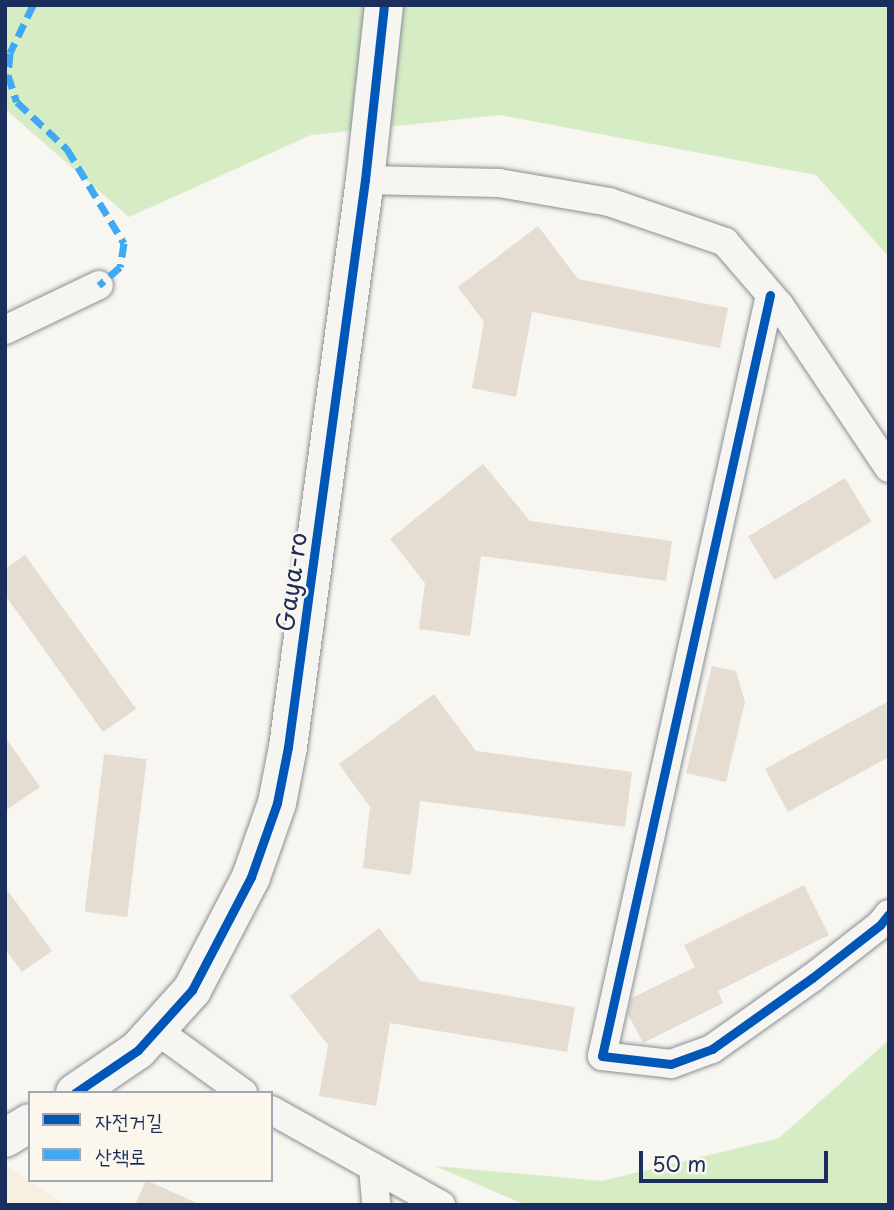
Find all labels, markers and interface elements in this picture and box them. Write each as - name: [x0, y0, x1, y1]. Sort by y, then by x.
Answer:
- street label: Gaya-ro: [270, 531, 312, 633]
- legend: [28, 1091, 273, 1182]
- text: 자전거길: [95, 1104, 163, 1136]
- scale bar: [642, 1136, 831, 1180]
- text: 산책로: [95, 1139, 146, 1171]
- text: 50 m: [652, 1147, 706, 1179]

